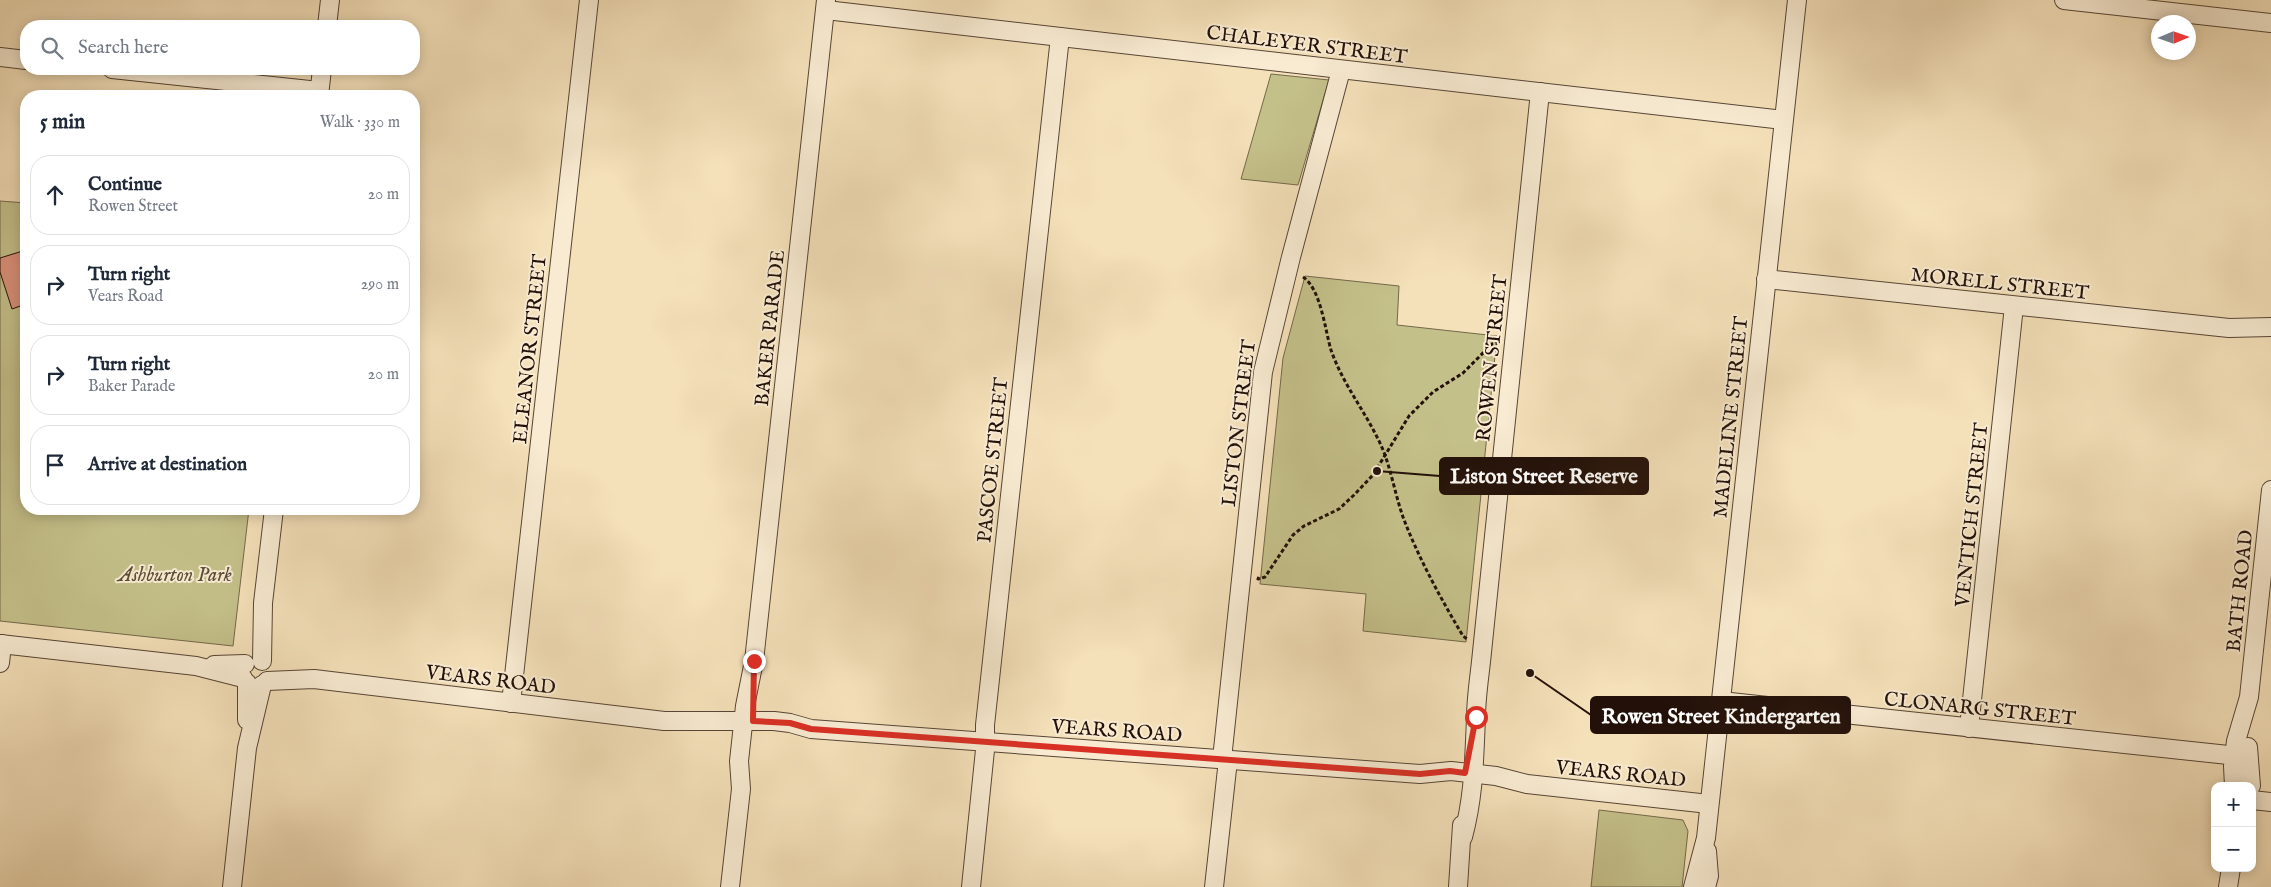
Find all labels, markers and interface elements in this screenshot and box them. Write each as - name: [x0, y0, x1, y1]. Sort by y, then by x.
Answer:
- north arrow: [2151, 15, 2196, 60]
- search box: [20, 20, 420, 75]
- street label: CHALEYER STREET: [1205, 21, 1409, 70]
- icon: search: [38, 34, 66, 62]
- text: Search here: [78, 36, 169, 60]
- text: 5 min: [40, 109, 85, 136]
- text: Walk · 330 m: [320, 113, 400, 133]
- text: Continue: [88, 173, 162, 197]
- icon: ahead: [41, 181, 69, 209]
- text: 20 m: [368, 185, 399, 205]
- text: Rowen Street: [88, 197, 178, 217]
- street label: BAKER PARADE: [750, 248, 791, 408]
- street label: ELEANOR STREET: [508, 253, 553, 445]
- text: Turn right: [88, 263, 170, 287]
- street label: MORELL STREET: [1910, 263, 2091, 306]
- icon: right: [41, 271, 69, 299]
- street label: ROWEN STREET: [1471, 273, 1514, 443]
- text: 290 m: [361, 275, 399, 295]
- text: Vears Road: [88, 287, 163, 307]
- street label: MADELINE STREET: [1708, 315, 1755, 519]
- street label: LISTON STREET: [1217, 338, 1262, 508]
- text: Turn right: [88, 353, 170, 377]
- icon: right: [41, 361, 69, 389]
- text: 20 m: [368, 365, 399, 385]
- street label: PASCOE STREET: [972, 376, 1015, 544]
- text: Baker Parade: [88, 377, 175, 397]
- street label: VENTICH STREET: [1950, 421, 1995, 610]
- icon: arrive: [41, 451, 69, 479]
- text: Arrive at destination: [88, 453, 247, 477]
- callout: Liston Street Reserve: [1440, 458, 1648, 494]
- text: Liston Street Reserve: [1450, 464, 1638, 491]
- street label: BATH ROAD: [2222, 529, 2259, 654]
- park label: Ashburton Park: [116, 563, 232, 588]
- route end: [743, 650, 766, 673]
- street label: VEARS ROAD: [423, 660, 557, 701]
- street label: CLONARG STREET: [1883, 687, 2077, 732]
- callout: Rowen Street Kindergarten: [1591, 697, 1850, 733]
- text: Rowen Street Kindergarten: [1601, 704, 1841, 731]
- route start: [1465, 706, 1488, 729]
- street label: VEARS ROAD: [1050, 714, 1183, 749]
- street label: VEARS ROAD: [1554, 755, 1687, 794]
- map controls: [2211, 782, 2256, 872]
- button: +: [2211, 782, 2256, 827]
- button: −: [2211, 827, 2256, 872]

